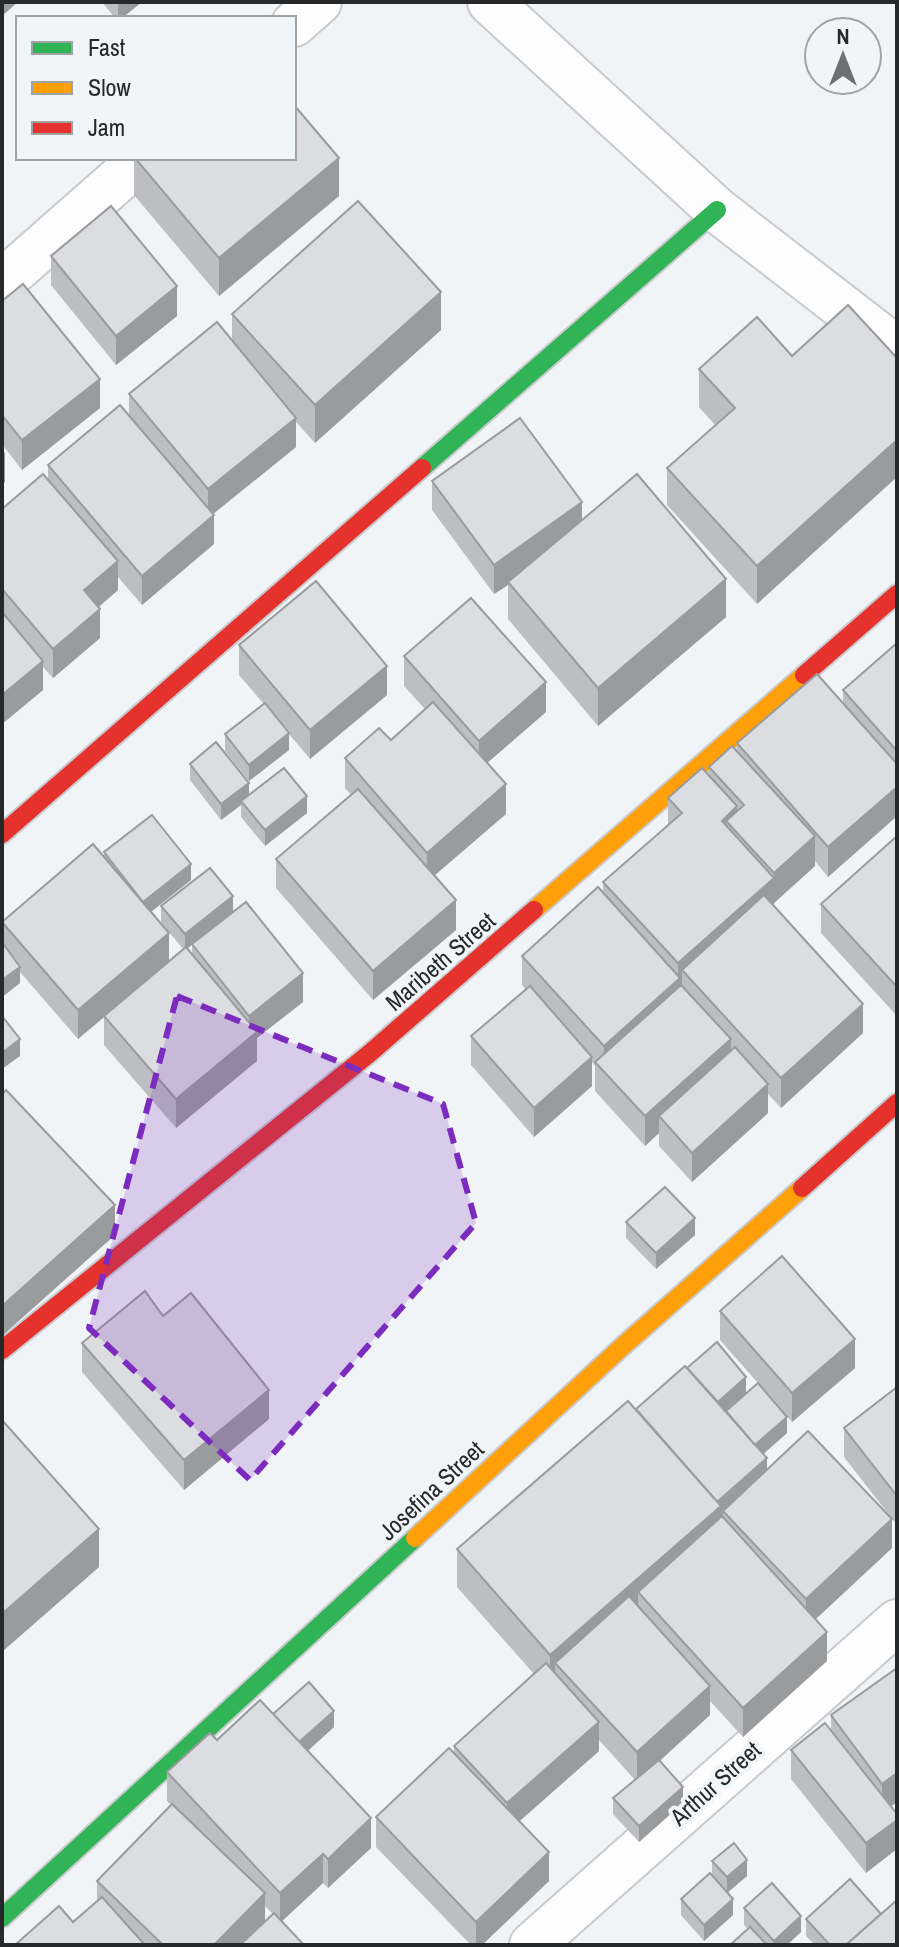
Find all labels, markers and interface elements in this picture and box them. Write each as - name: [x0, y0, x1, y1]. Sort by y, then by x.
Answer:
- legend: [16, 16, 296, 160]
- north arrow: [803, 16, 883, 96]
- text: N: [836, 21, 850, 51]
- text: Fast: [88, 31, 126, 63]
- text: Slow: [88, 71, 131, 103]
- text: Jam: [88, 111, 125, 143]
- street label: Maribeth Street: [378, 904, 502, 1018]
- street label: Josefina Street: [372, 1433, 491, 1547]
- street label: Arthur Street: [662, 1733, 768, 1833]

